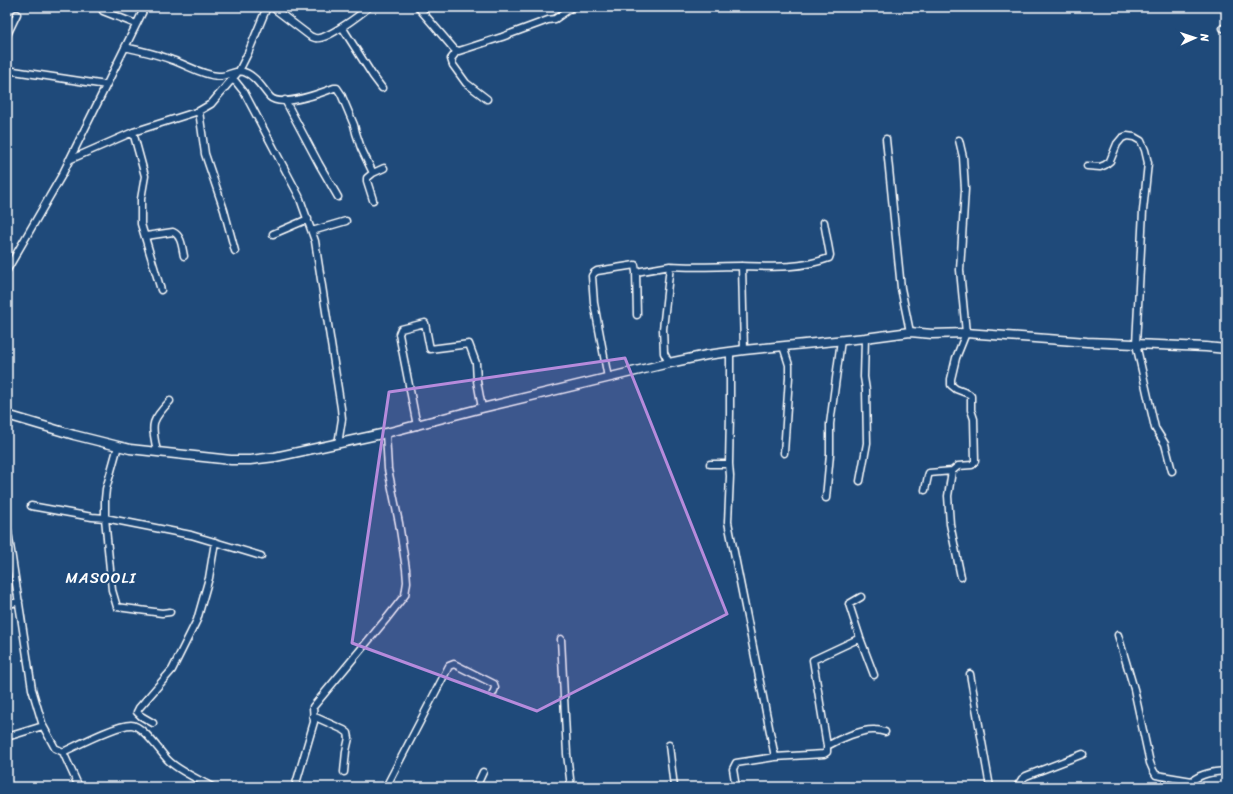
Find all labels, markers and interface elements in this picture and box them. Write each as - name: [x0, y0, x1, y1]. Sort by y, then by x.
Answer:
- north arrow: [1175, 18, 1215, 58]
- text: N: [1195, 32, 1214, 42]
- district label: MASOOLI: [66, 565, 136, 591]

